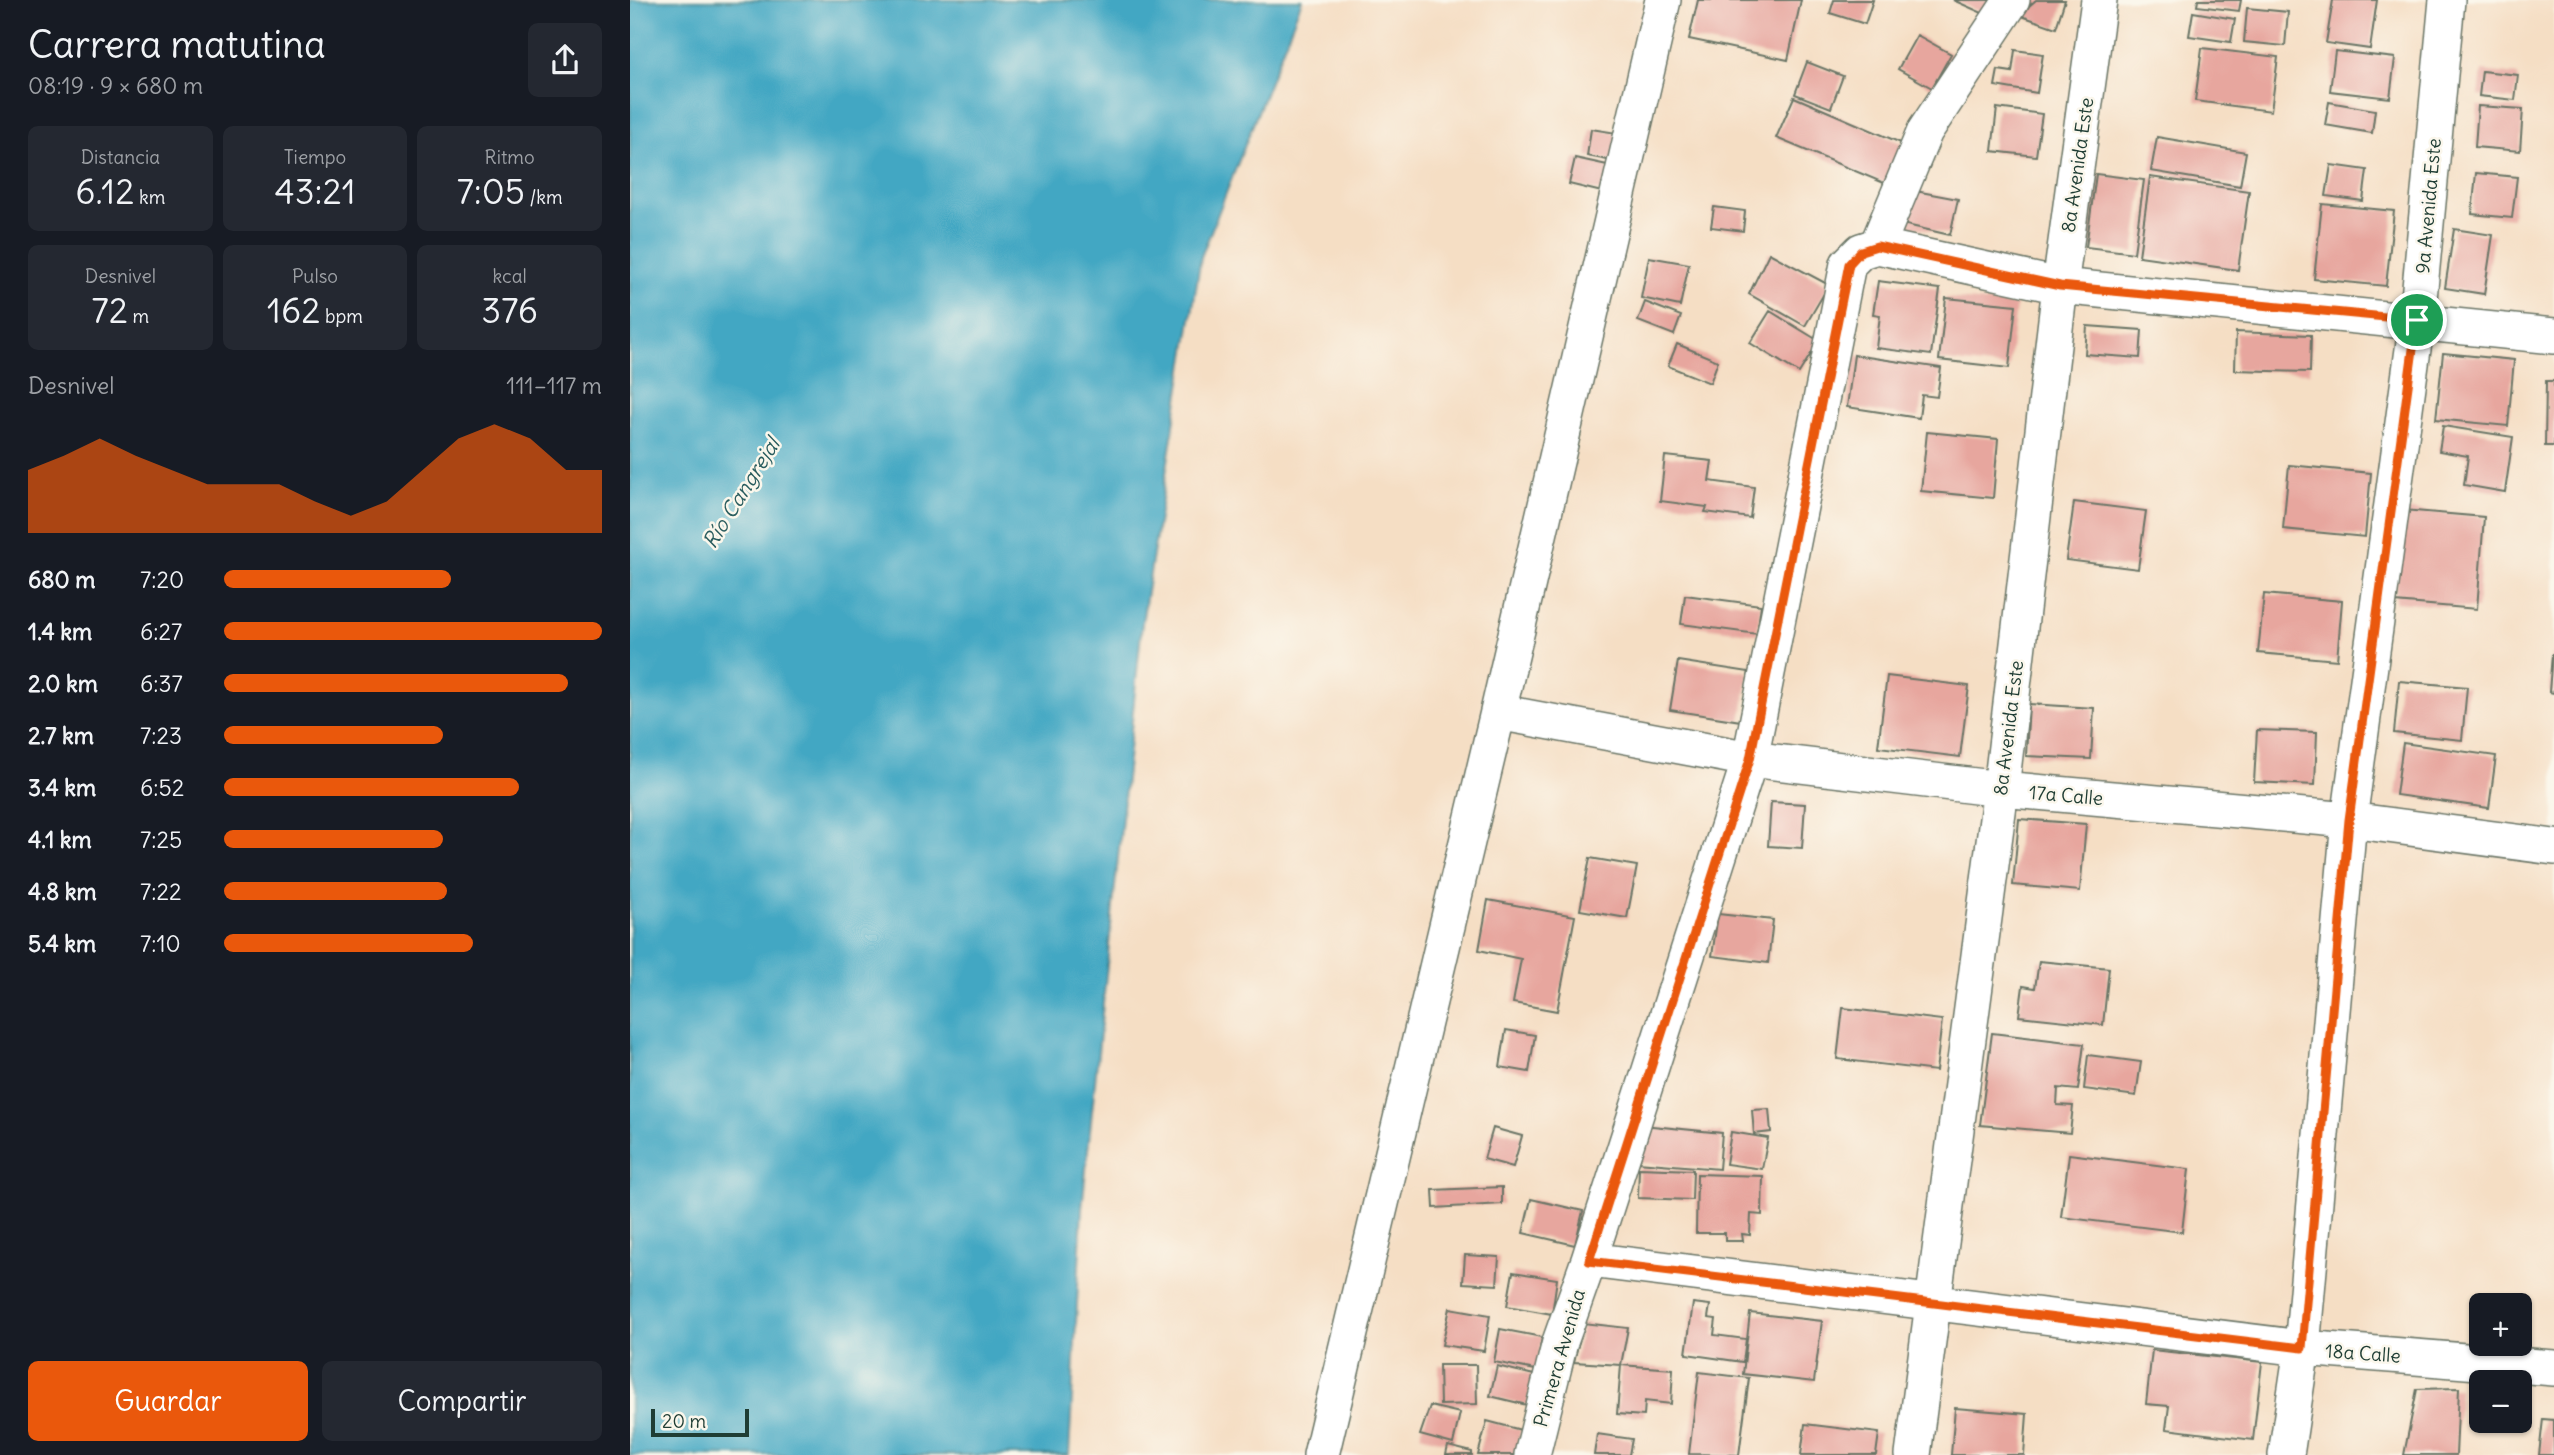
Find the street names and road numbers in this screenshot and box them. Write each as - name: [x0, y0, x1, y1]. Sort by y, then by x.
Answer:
- street label: 8a Avenida Este: [2056, 96, 2098, 234]
- street label: 9a Avenida Este: [2410, 137, 2446, 275]
- street label: 8a Avenida Este: [1988, 659, 2028, 797]
- street label: 17a Calle: [2028, 780, 2104, 810]
- street label: Primera Avenida: [1528, 1286, 1590, 1430]
- street label: 18a Calle: [2324, 1338, 2402, 1368]

